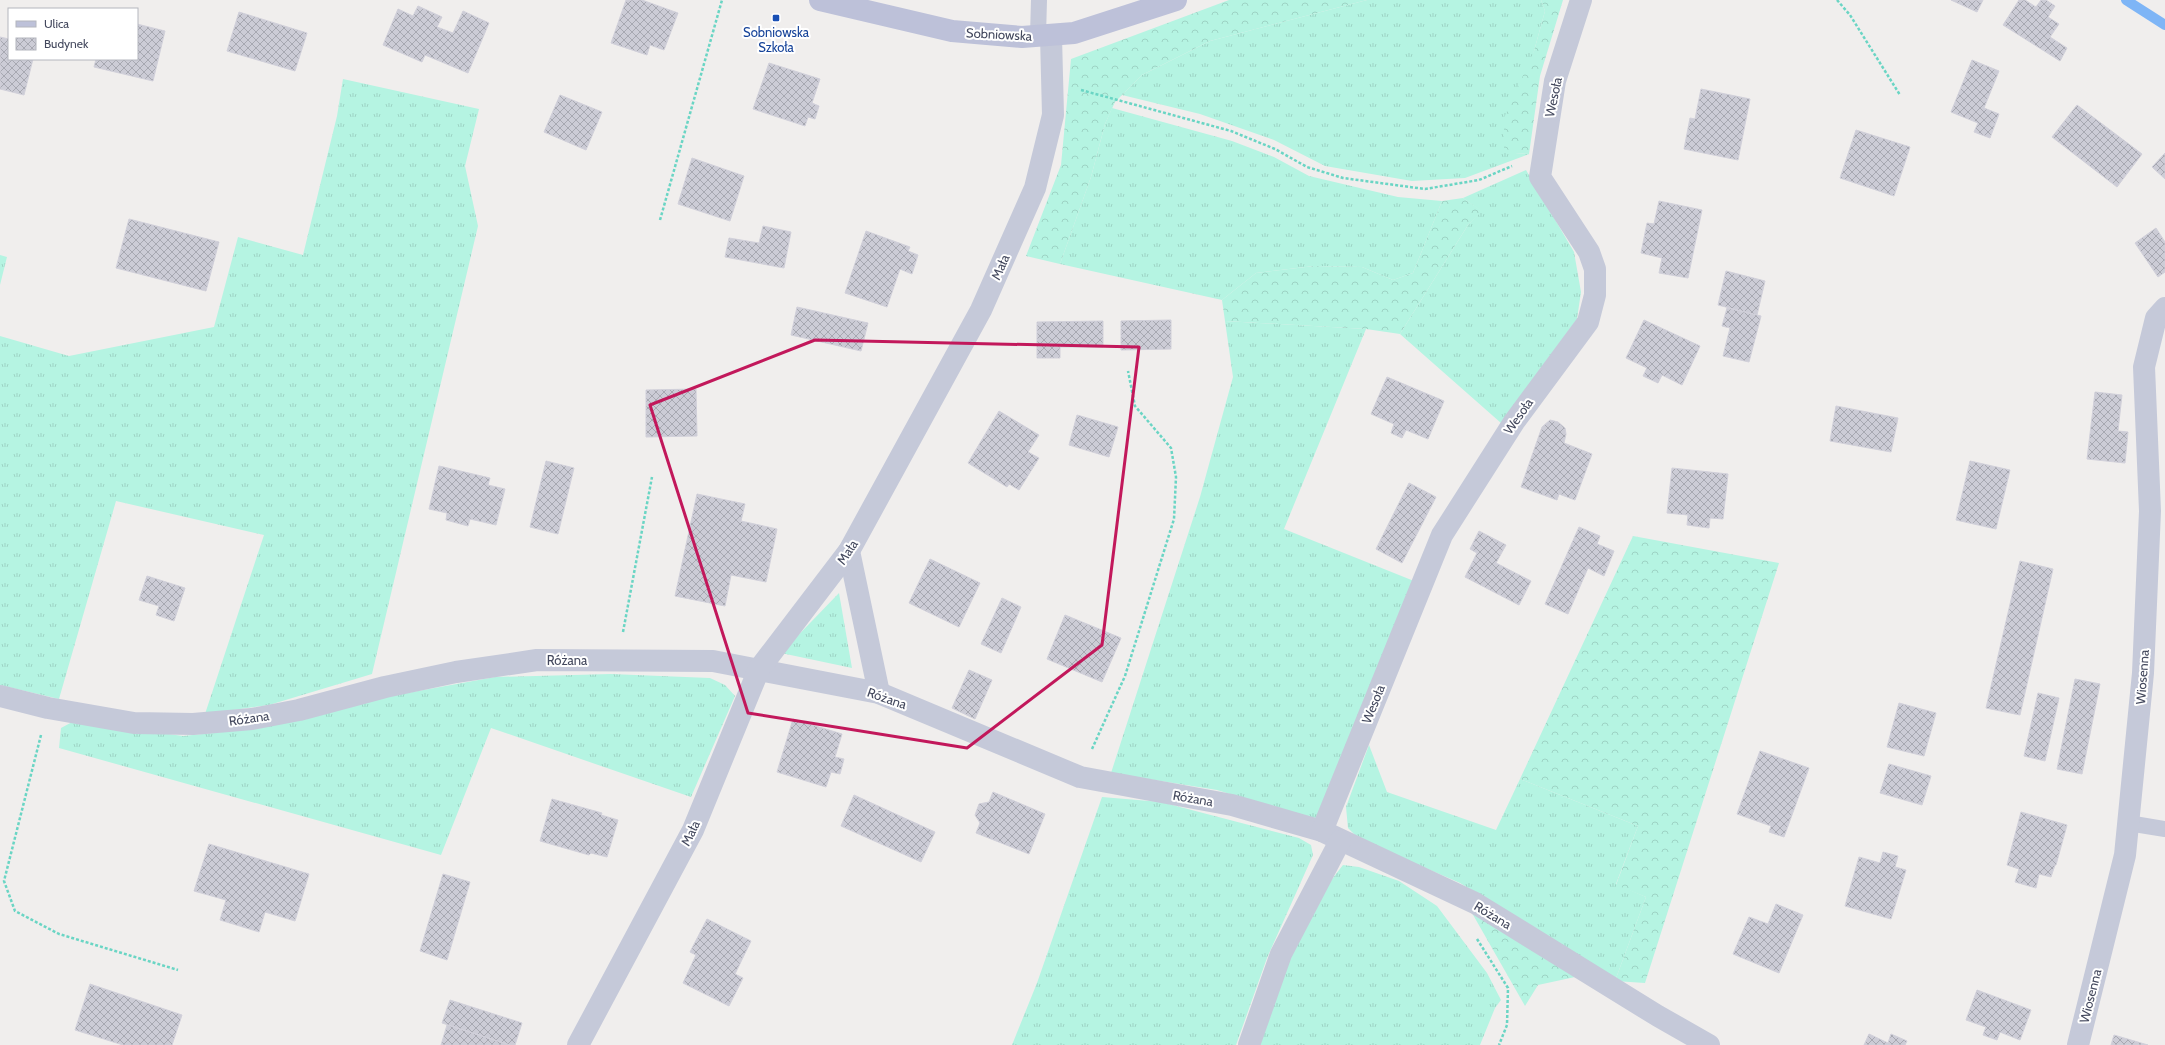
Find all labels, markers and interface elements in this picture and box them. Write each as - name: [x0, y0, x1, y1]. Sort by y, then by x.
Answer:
- legend: [8, 8, 138, 60]
- marker: Sobniowska Szkoła: [771, 13, 781, 23]
- text: Ulica: [44, 16, 69, 31]
- place label: Sobniowska Szkoła: [743, 24, 810, 55]
- street label: Sobniowska: [966, 24, 1033, 44]
- text: Budynek: [44, 36, 89, 51]
- street label: Wesoła: [1541, 75, 1565, 118]
- street label: Mała: [987, 251, 1013, 282]
- street label: Wesoła: [1500, 394, 1537, 437]
- street label: Mała: [833, 536, 861, 567]
- street label: Wiosenna: [2132, 648, 2152, 705]
- street label: Różana: [547, 652, 588, 668]
- street label: Wesoła: [1358, 682, 1388, 726]
- street label: Różana: [865, 684, 910, 712]
- street label: Różana: [228, 707, 271, 729]
- street label: Różana: [1172, 787, 1215, 810]
- street label: Mała: [677, 817, 703, 848]
- street label: Różana: [1471, 898, 1515, 933]
- street label: Wiosenna: [2076, 967, 2105, 1025]

